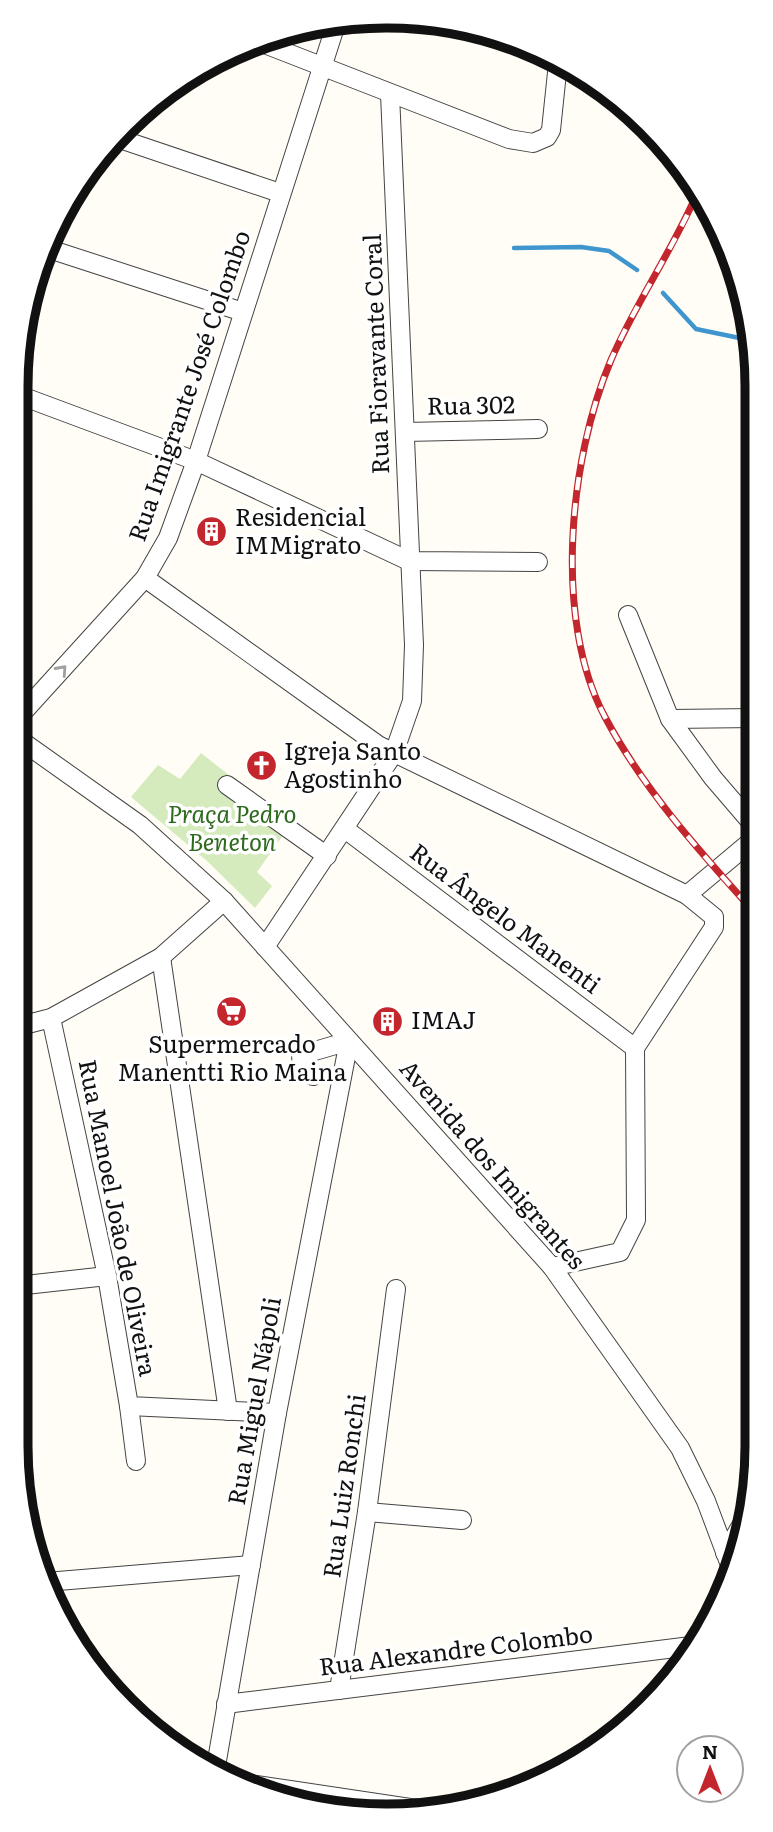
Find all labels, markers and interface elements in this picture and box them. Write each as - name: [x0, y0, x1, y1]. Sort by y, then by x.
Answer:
- street label: Rua Imigrante José Colombo: [118, 225, 257, 546]
- street label: Rua Fioravante Coral: [353, 233, 396, 475]
- street label: Rua 302: [427, 385, 515, 422]
- place label: Residencial IMMigrato: [235, 498, 366, 561]
- building icon: Residencial IMMigrato: [195, 515, 229, 549]
- one-way arrow: [53, 665, 66, 678]
- place label: Igreja Santo Agostinho: [284, 732, 421, 795]
- church icon: Igreja Santo Agostinho: [244, 749, 278, 783]
- park label: Praça Pedro Beneton: [167, 795, 297, 858]
- street label: Rua Ângelo Manenti: [404, 833, 609, 1001]
- supermarket icon: Supermercado Manentti Rio Maina: [215, 994, 249, 1028]
- place label: IMAJ: [411, 1001, 476, 1036]
- building icon: IMAJ: [371, 1004, 405, 1038]
- place label: Supermercado Manentti Rio Maina: [117, 1025, 347, 1088]
- street label: Avenida dos Imigrantes: [393, 1051, 595, 1276]
- street label: Rua Manoel João de Oliveira: [72, 1056, 167, 1379]
- street label: Rua Miguel Nápoli: [217, 1294, 288, 1507]
- street label: Rua Luiz Ronchi: [312, 1391, 373, 1580]
- street label: Rua Alexandre Colombo: [317, 1614, 595, 1683]
- north arrow: [675, 1734, 745, 1804]
- text: N: [702, 1737, 718, 1765]

